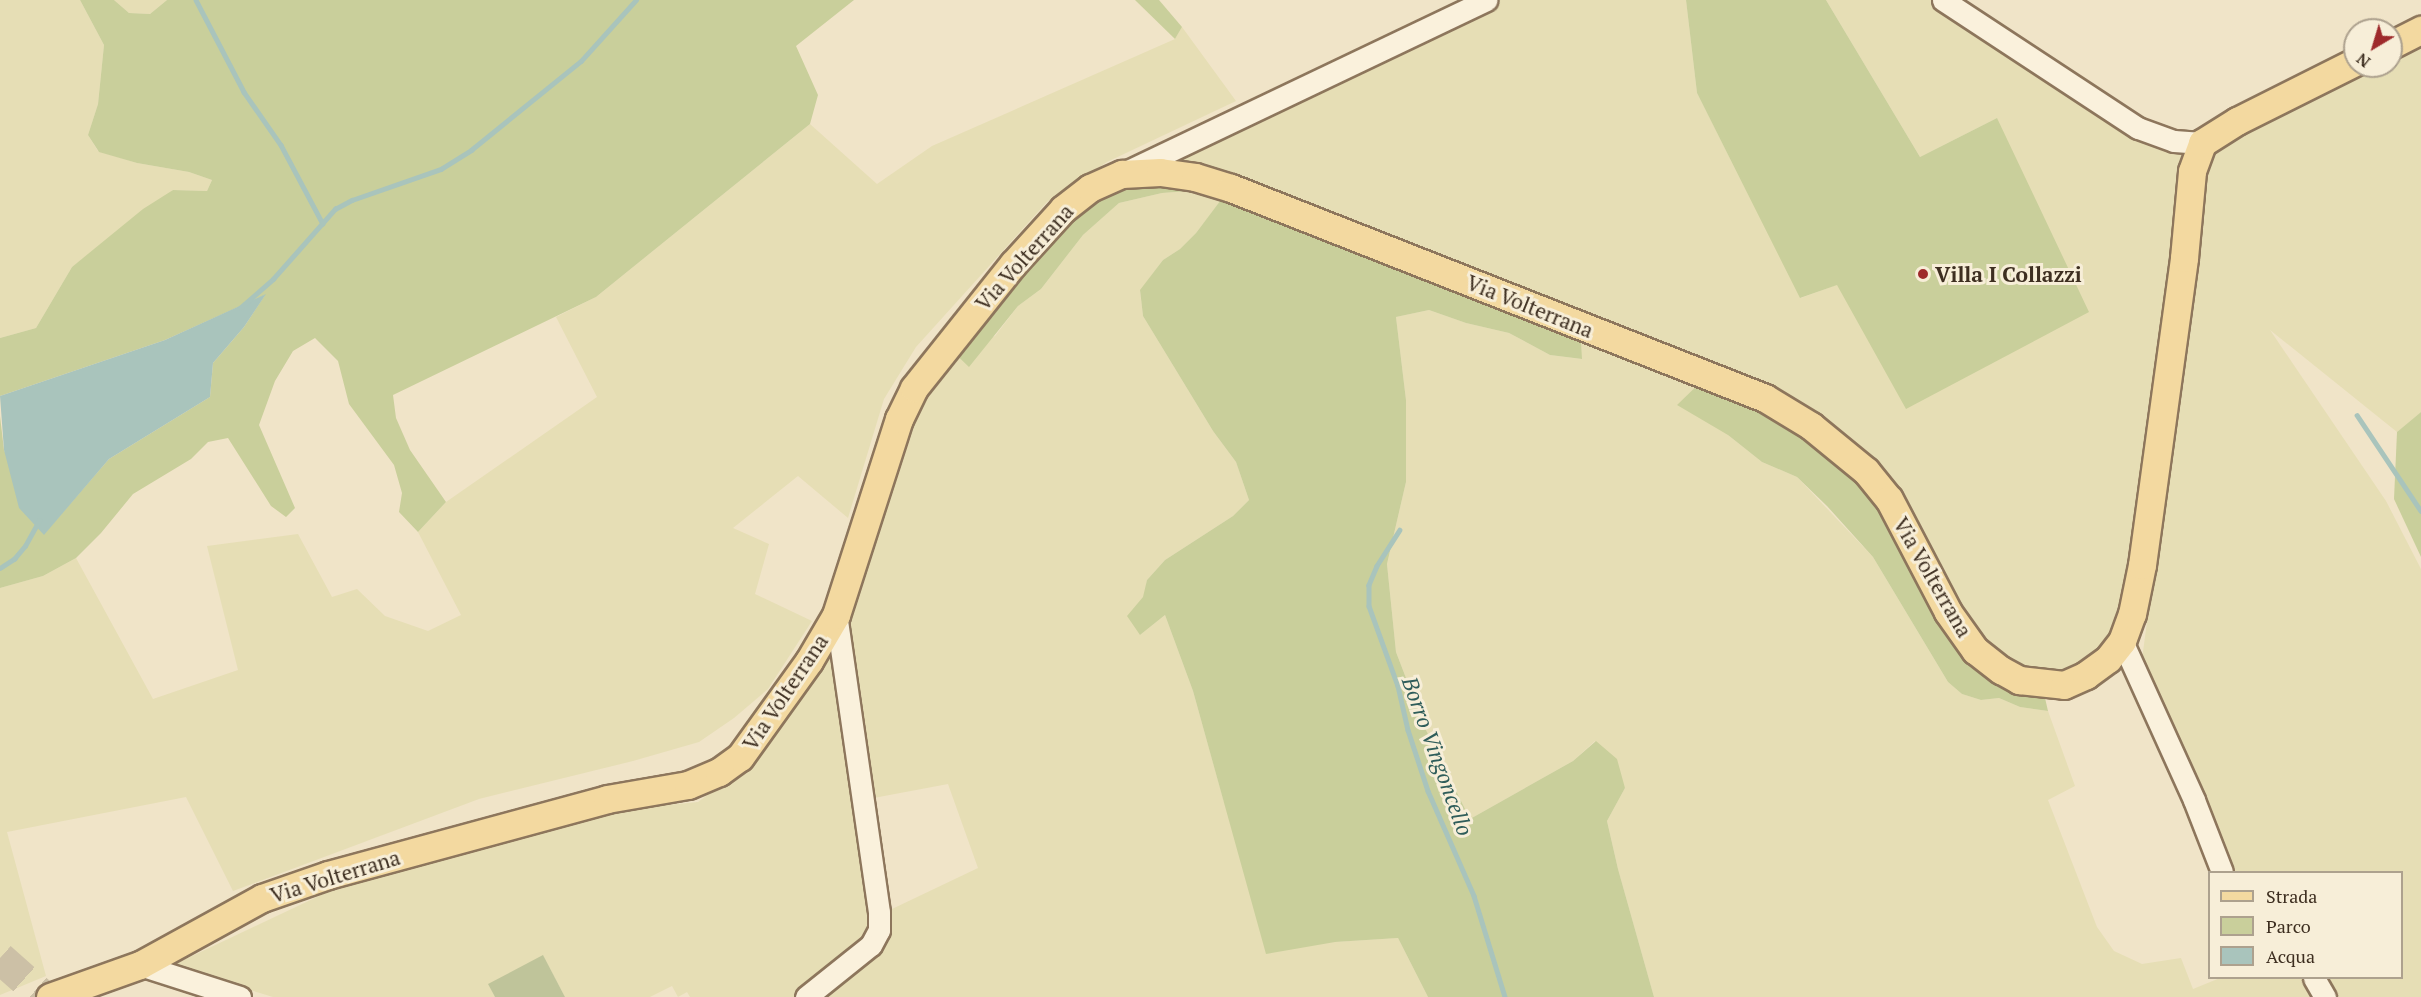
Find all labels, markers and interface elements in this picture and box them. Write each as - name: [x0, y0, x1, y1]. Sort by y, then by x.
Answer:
- north arrow: [2343, 18, 2403, 78]
- text: N: [2352, 48, 2375, 73]
- street label: Via Volterrana: [969, 198, 1079, 316]
- place label: Villa I Collazzi: [1935, 261, 2082, 287]
- marker: Villa I Collazzi: [1916, 267, 1930, 281]
- street label: Via Volterrana: [1463, 269, 1597, 343]
- street label: Via Volterrana: [1888, 512, 1978, 642]
- street label: Via Volterrana: [737, 629, 833, 755]
- water label: Borro Vingoncello: [1397, 673, 1479, 839]
- street label: Via Volterrana: [267, 844, 403, 908]
- legend: [2208, 871, 2403, 979]
- text: Strada: [2266, 884, 2317, 908]
- text: Parco: [2266, 914, 2311, 938]
- text: Acqua: [2266, 944, 2315, 968]

